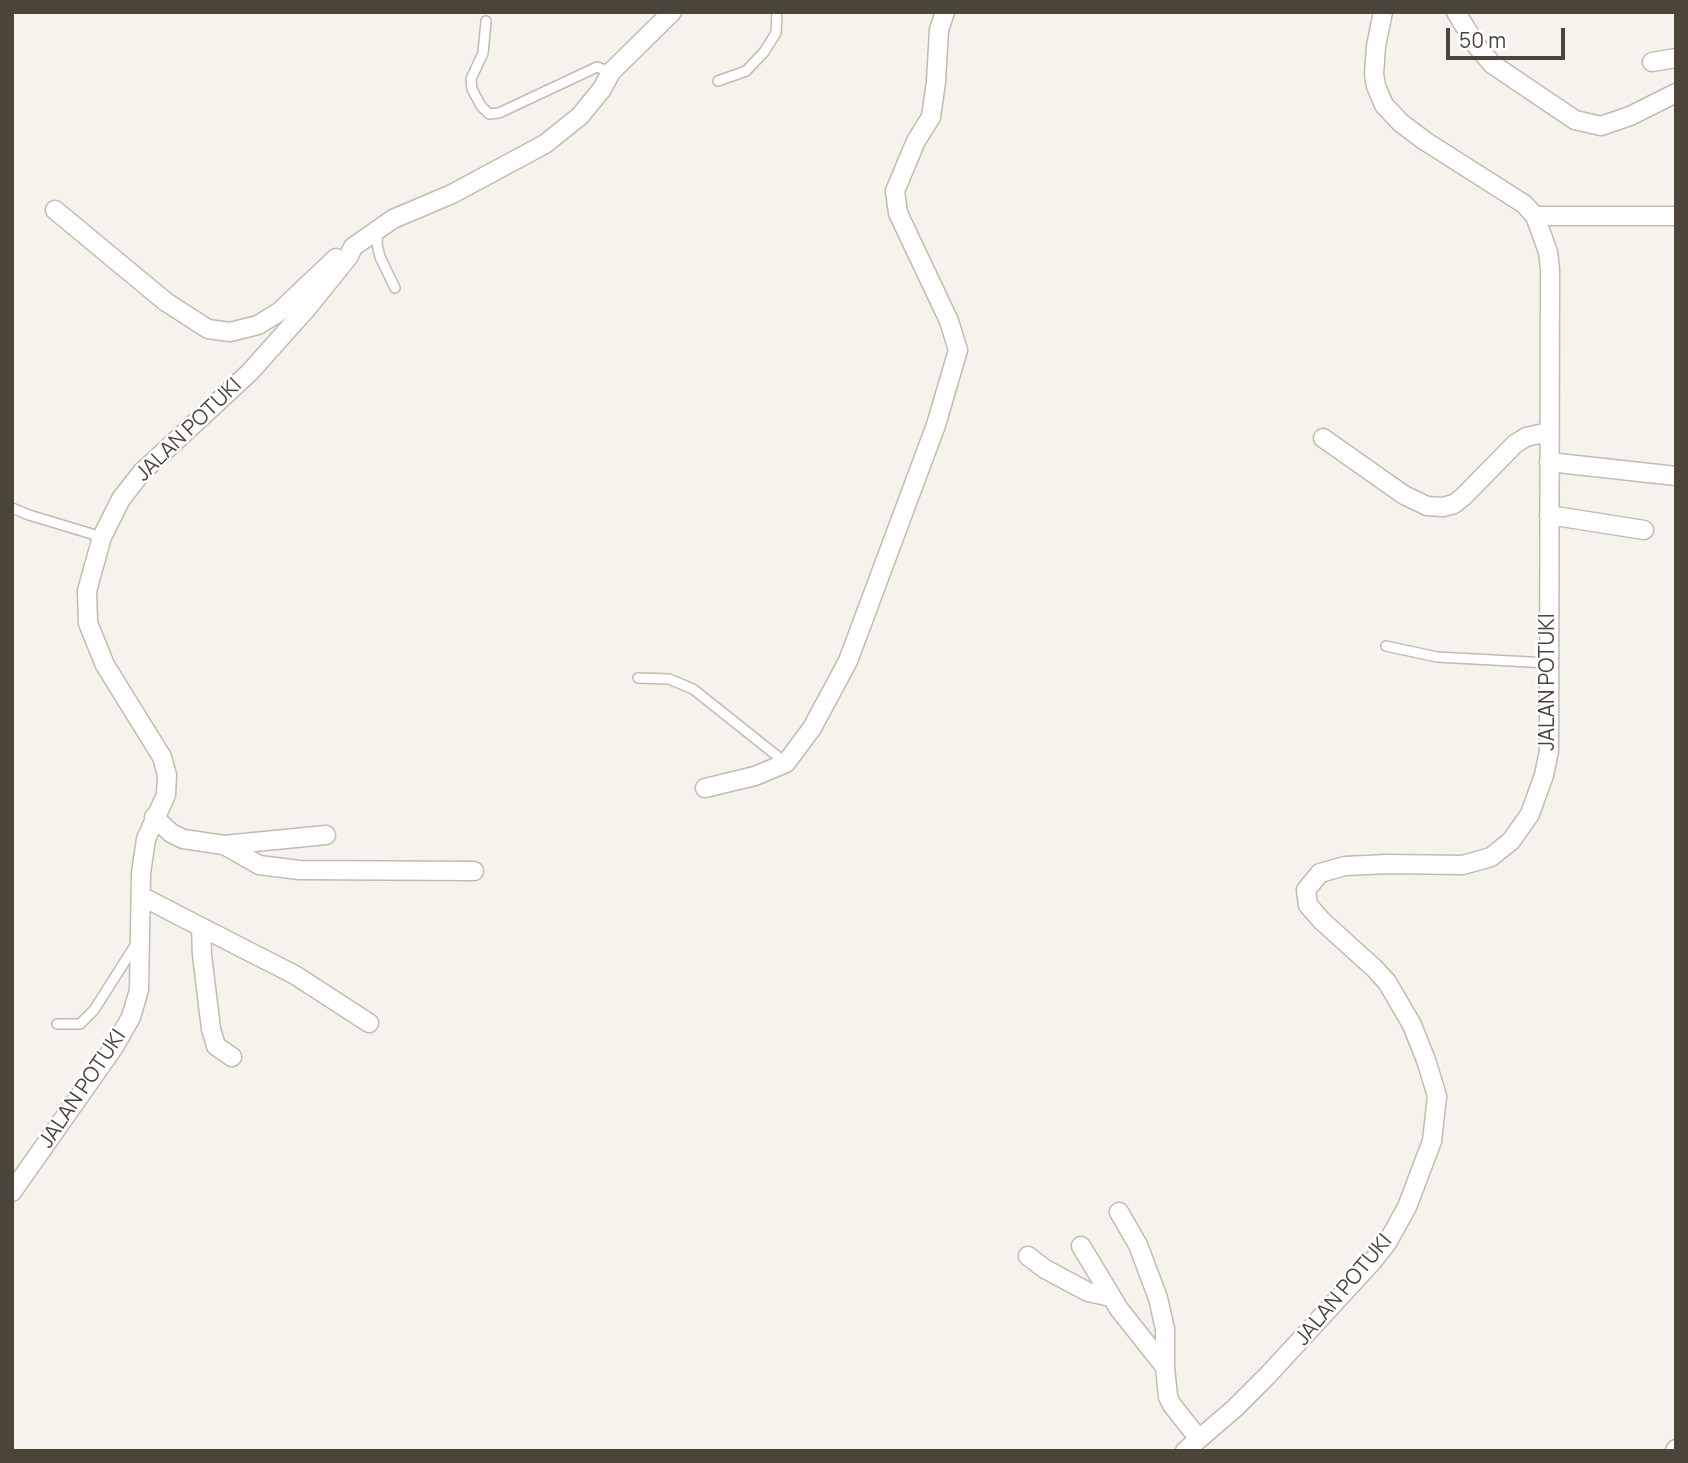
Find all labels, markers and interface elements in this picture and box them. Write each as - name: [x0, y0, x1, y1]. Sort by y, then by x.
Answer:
- scale bar: [1450, 14, 1569, 58]
- text: 50 m: [1459, 26, 1506, 54]
- street label: JALAN POTUKI: [131, 373, 247, 487]
- street label: JALAN POTUKI: [1535, 613, 1561, 751]
- street label: JALAN POTUKI: [34, 1025, 132, 1153]
- street label: JALAN POTUKI: [1290, 1229, 1398, 1351]

